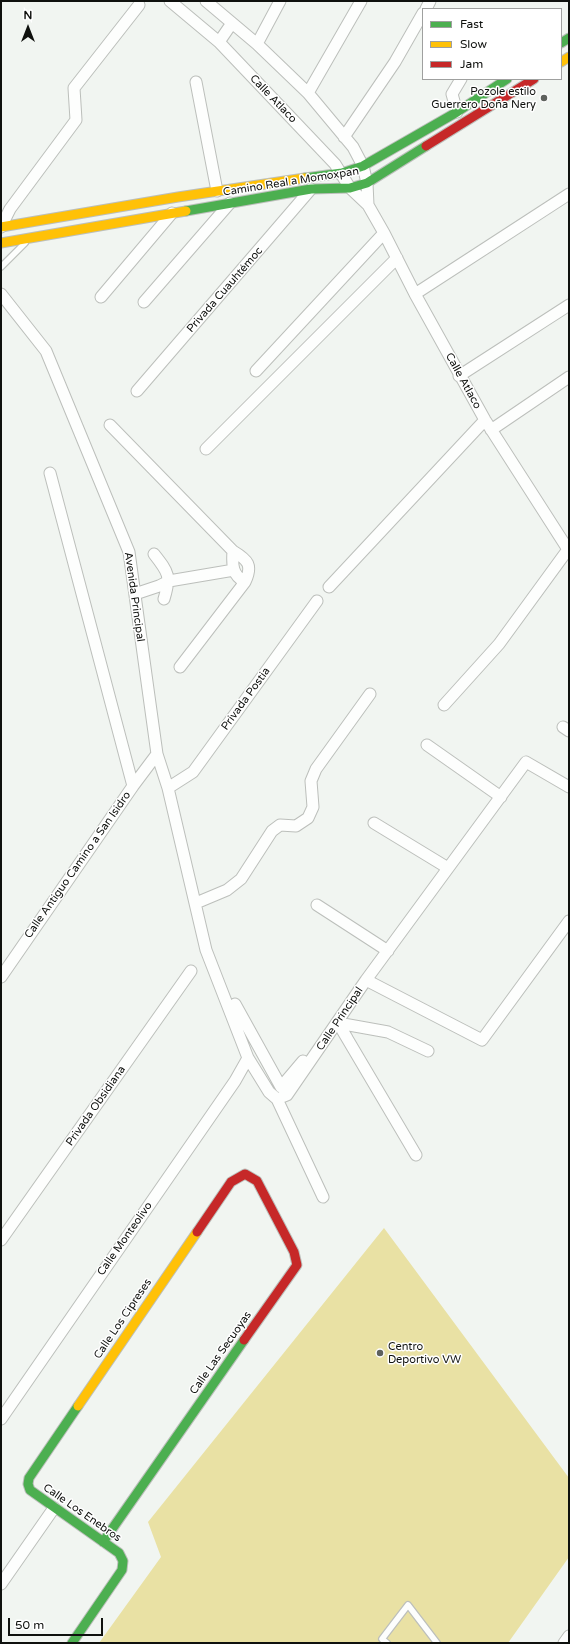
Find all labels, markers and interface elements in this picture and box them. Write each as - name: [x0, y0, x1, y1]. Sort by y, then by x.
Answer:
- north arrow: [8, 8, 48, 48]
- legend: [422, 8, 562, 80]
- text: N: [24, 9, 32, 22]
- text: Fast: [460, 17, 483, 31]
- text: Slow: [460, 37, 487, 51]
- text: Jam: [460, 57, 483, 71]
- street label: Calle Atlaco: [247, 72, 299, 126]
- place label: Pozole estilo Guerrero Doña Nery: [431, 85, 536, 111]
- marker: Pozole estilo Guerrero Doña Nery: [539, 93, 549, 103]
- street label: Camino Real a Momoxpan: [222, 165, 360, 199]
- street label: Privada Cuauhtémoc: [184, 245, 266, 335]
- street label: Calle Atlaco: [442, 351, 484, 411]
- street label: Avenida Principal: [121, 551, 147, 643]
- street label: Privada Postia: [219, 665, 273, 733]
- street label: Calle Antiguo Camino a San Isidro: [22, 789, 134, 941]
- street label: Calle Principal: [314, 985, 366, 1053]
- street label: Privada Obsidiana: [63, 1063, 129, 1149]
- street label: Calle Monteolivo: [95, 1200, 155, 1278]
- street label: Calle Los Cipreses: [91, 1276, 155, 1362]
- street label: Calle Las Secuoyas: [187, 1309, 255, 1397]
- place label: Centro Deportivo VW: [388, 1340, 461, 1366]
- marker: Centro Deportivo VW: [375, 1348, 385, 1358]
- street label: Calle Los Enebros: [40, 1481, 124, 1545]
- scale bar: [10, 1610, 105, 1636]
- text: 50 m: [15, 1618, 44, 1632]

